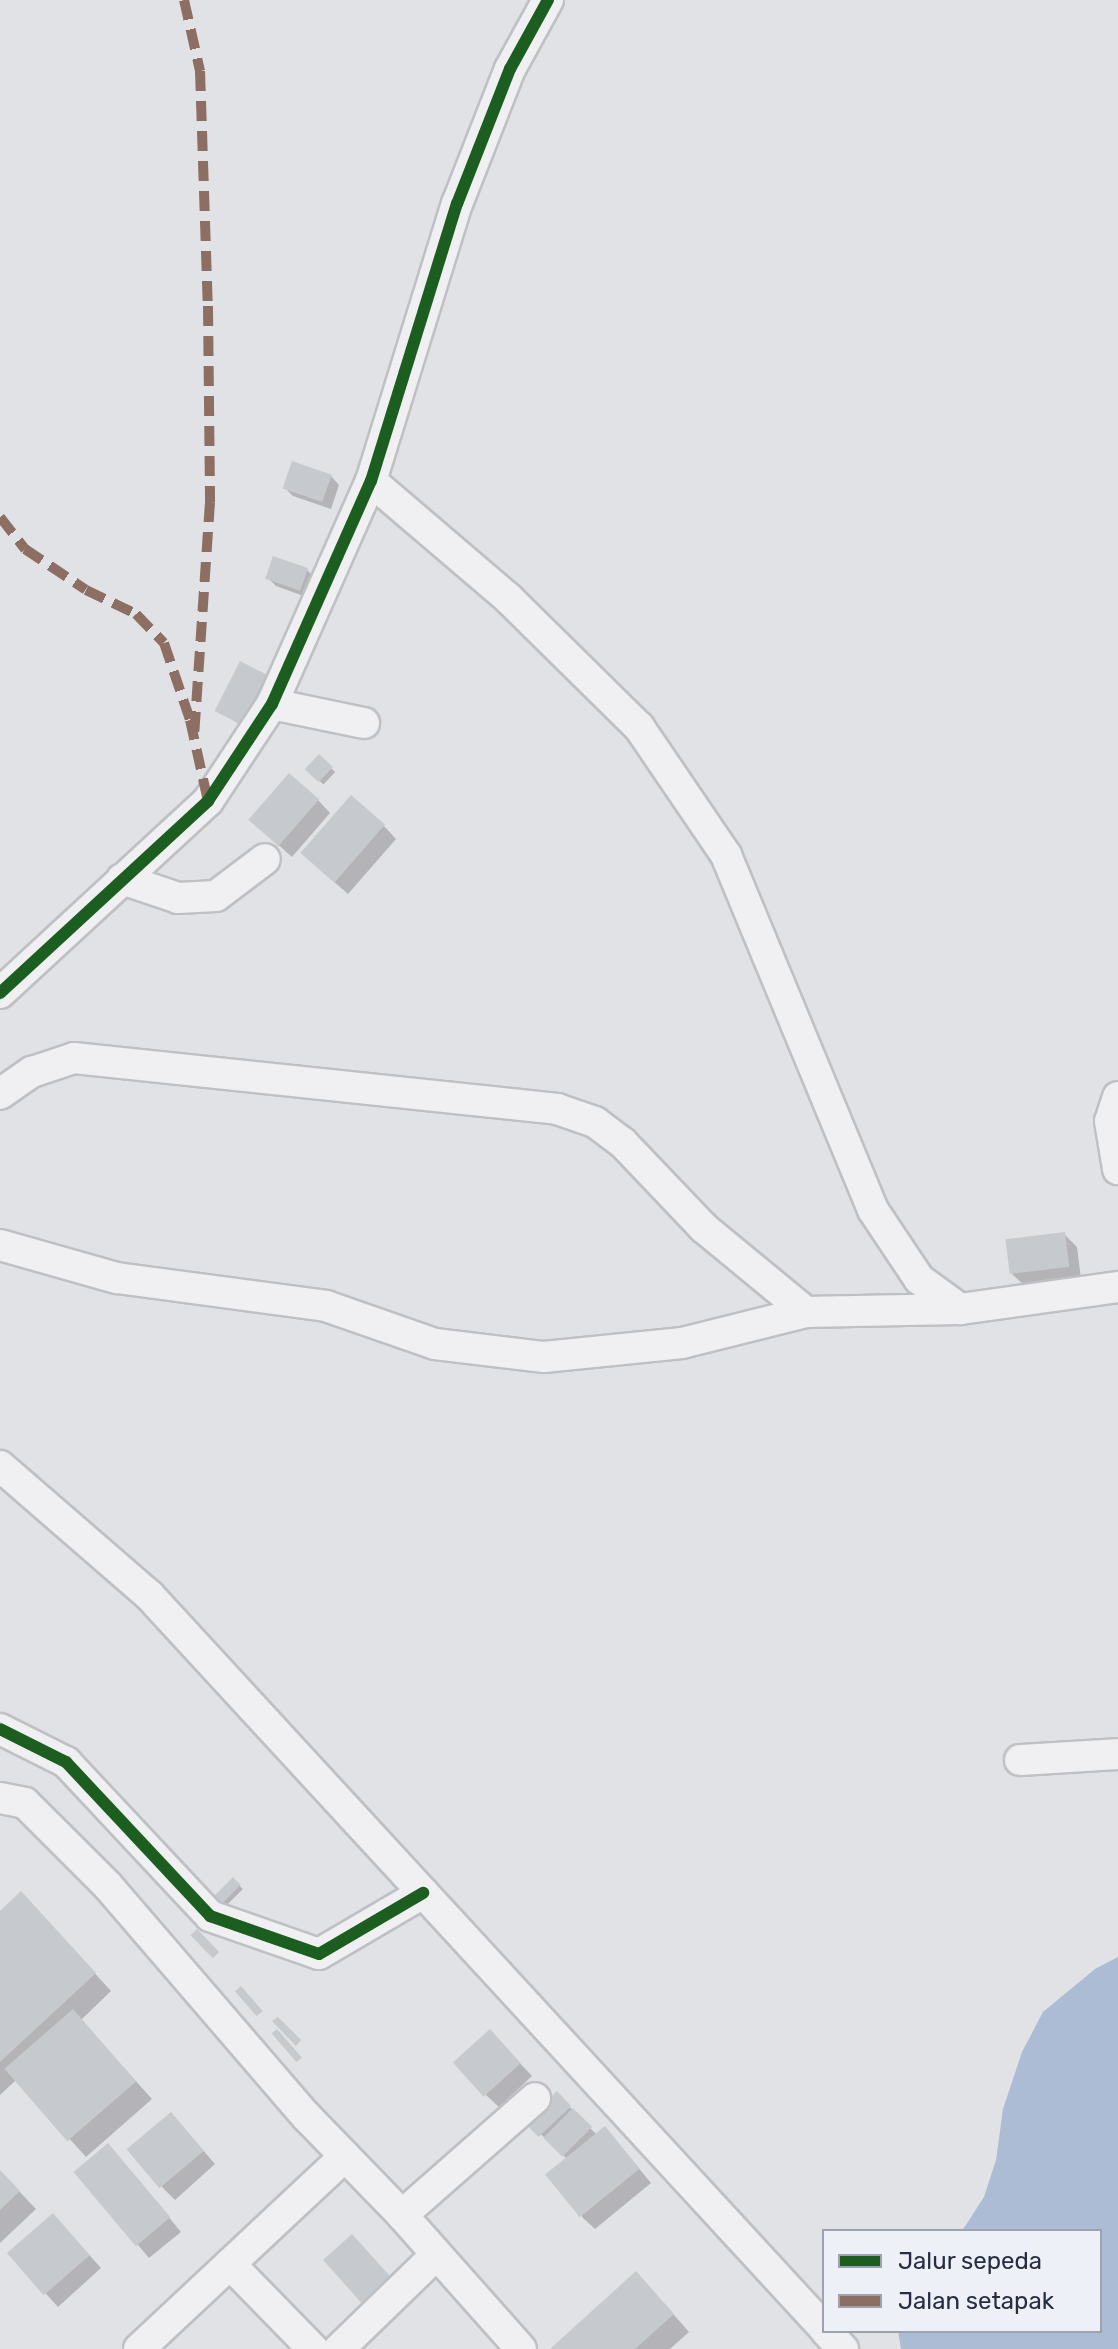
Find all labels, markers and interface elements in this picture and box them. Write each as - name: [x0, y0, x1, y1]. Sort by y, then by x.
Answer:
- legend: [822, 2229, 1102, 2333]
- text: Jalur sepeda: [898, 2247, 1042, 2275]
- text: Jalan setapak: [898, 2287, 1054, 2315]

